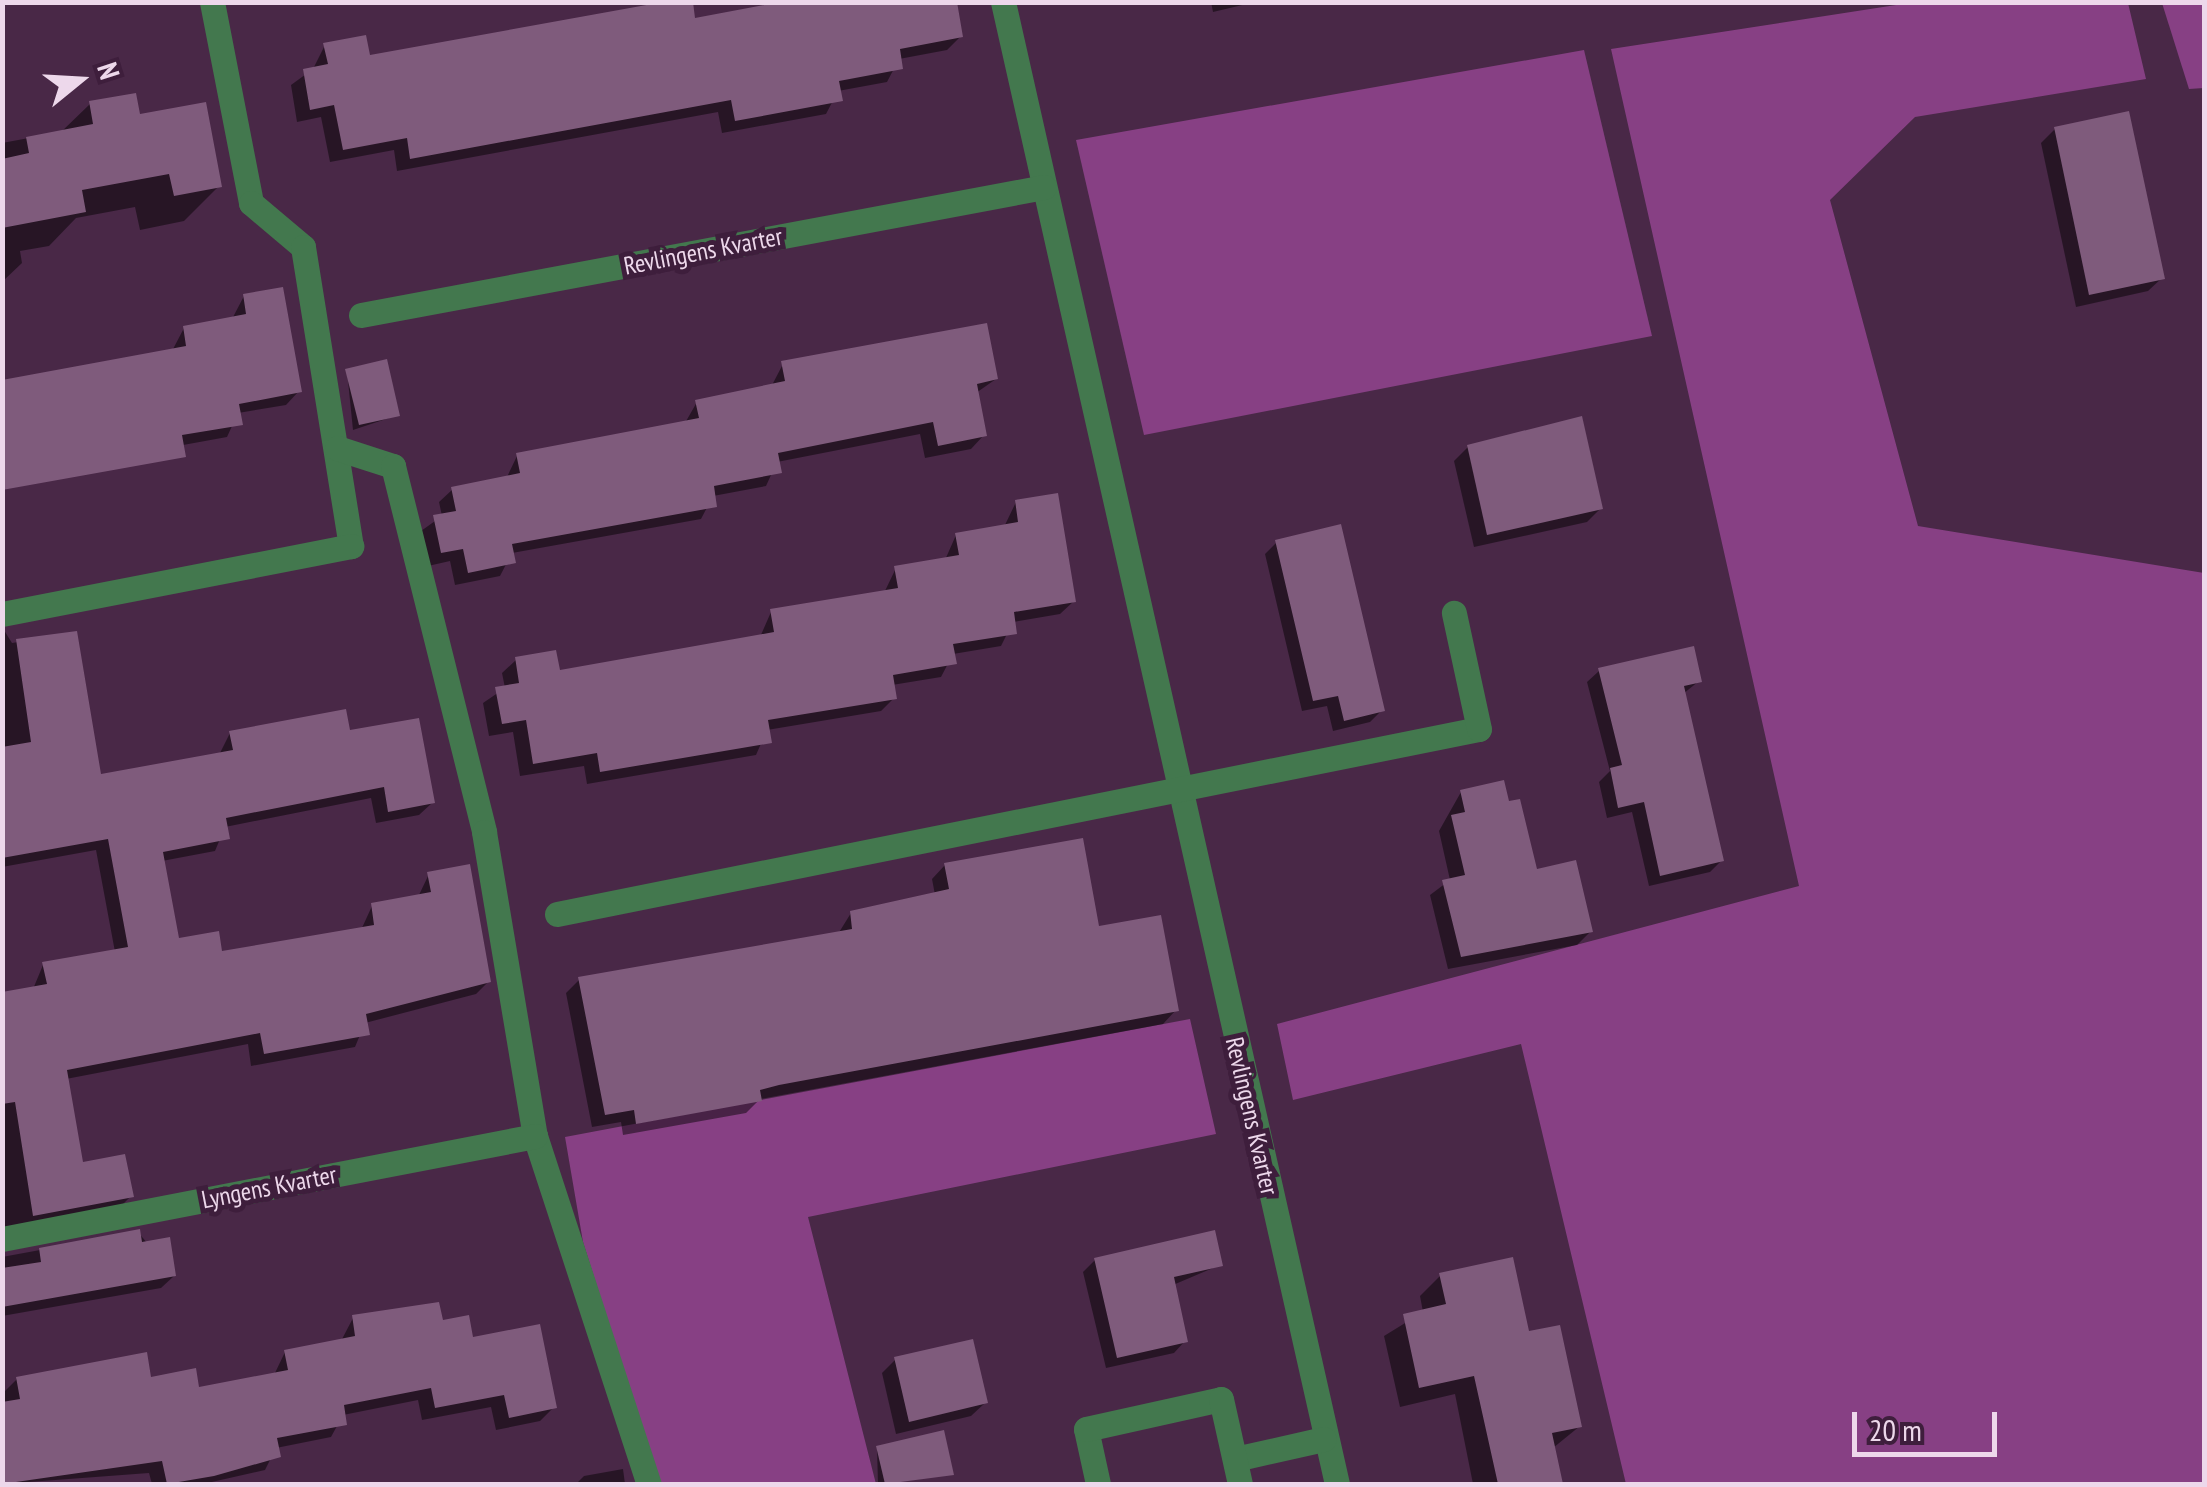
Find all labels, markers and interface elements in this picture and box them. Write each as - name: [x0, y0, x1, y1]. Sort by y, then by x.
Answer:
- north arrow: [30, 30, 130, 130]
- text: N: [89, 58, 129, 83]
- street label: Revlingens Kvarter: [621, 221, 785, 281]
- street label: Revlingens Kvarter: [1219, 1034, 1285, 1198]
- street label: Lyngens Kvarter: [199, 1159, 339, 1215]
- scale bar: [1857, 1392, 2002, 1454]
- text: 20 m: [1869, 1410, 1922, 1449]

